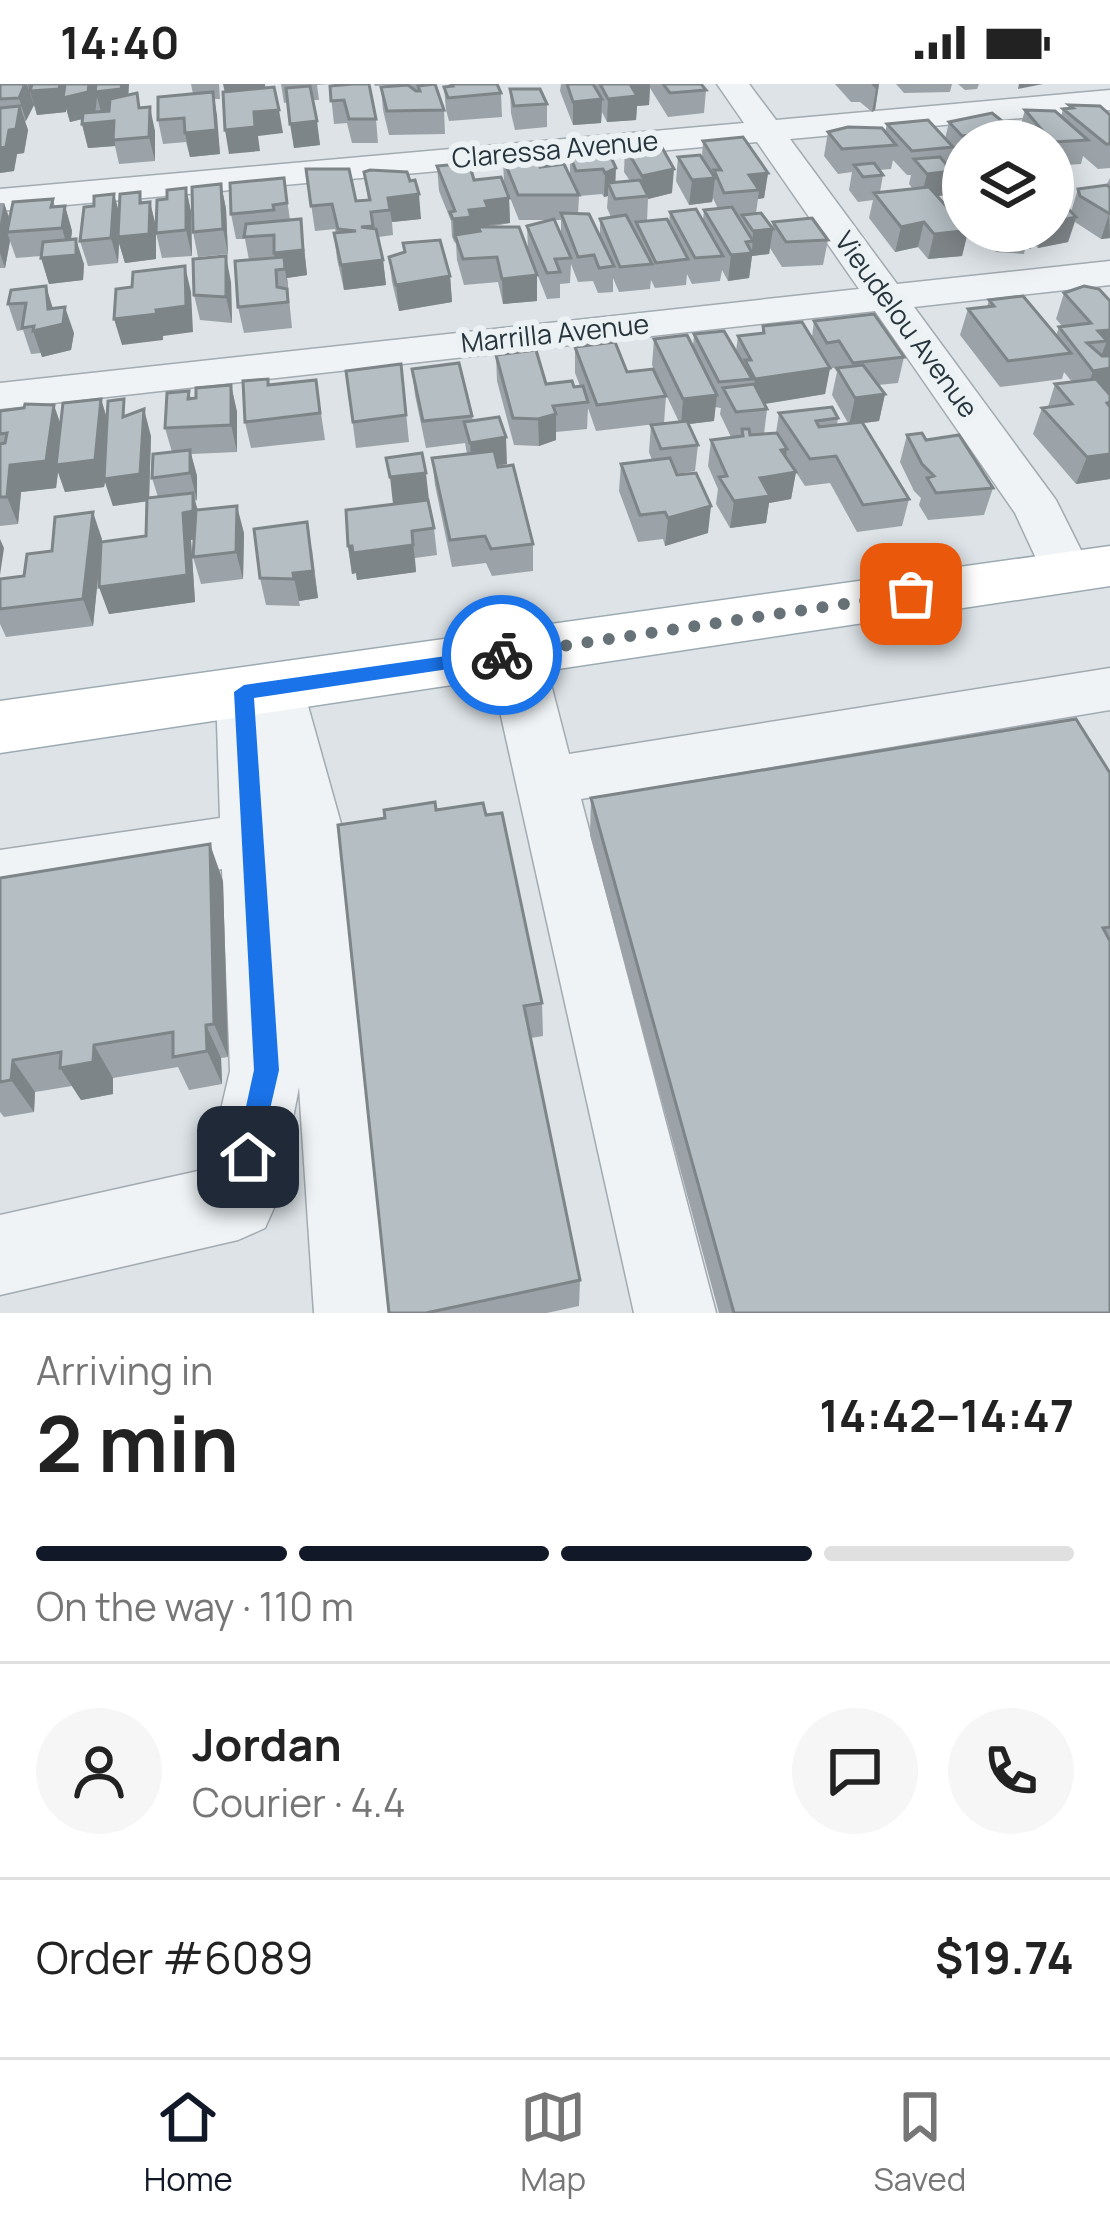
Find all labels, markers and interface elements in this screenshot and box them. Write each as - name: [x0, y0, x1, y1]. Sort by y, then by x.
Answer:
- text: 14:40: [60, 11, 180, 73]
- map controls: [942, 120, 1074, 252]
- button: layers: [942, 120, 1074, 252]
- street label: Claressa Avenue: [450, 121, 660, 176]
- street label: Vieudelou Avenue: [827, 224, 987, 425]
- street label: Marrilla Avenue: [459, 304, 651, 361]
- pin: [860, 543, 962, 645]
- icon: bag: [878, 561, 944, 627]
- courier: [442, 595, 562, 715]
- icon: bike: [469, 622, 535, 688]
- pin: [197, 1106, 299, 1208]
- icon: home: [215, 1124, 281, 1190]
- text: Arriving in: [36, 1343, 213, 1397]
- text: 14:42–14:47: [819, 1384, 1074, 1446]
- text: 2 min: [36, 1389, 239, 1495]
- text: On the way · 110 m: [36, 1579, 354, 1633]
- button: person: [36, 1708, 162, 1834]
- button: chat: [792, 1708, 918, 1834]
- button: phone: [948, 1708, 1074, 1834]
- text: Jordan: [192, 1713, 342, 1775]
- text: Courier · 4.4: [192, 1775, 406, 1829]
- text: Order #6089: [36, 1926, 313, 1988]
- text: $19.74: [935, 1926, 1074, 1988]
- tab: Home: [144, 2084, 233, 2201]
- tab: Map: [520, 2084, 586, 2201]
- tab: Saved: [873, 2084, 966, 2201]

